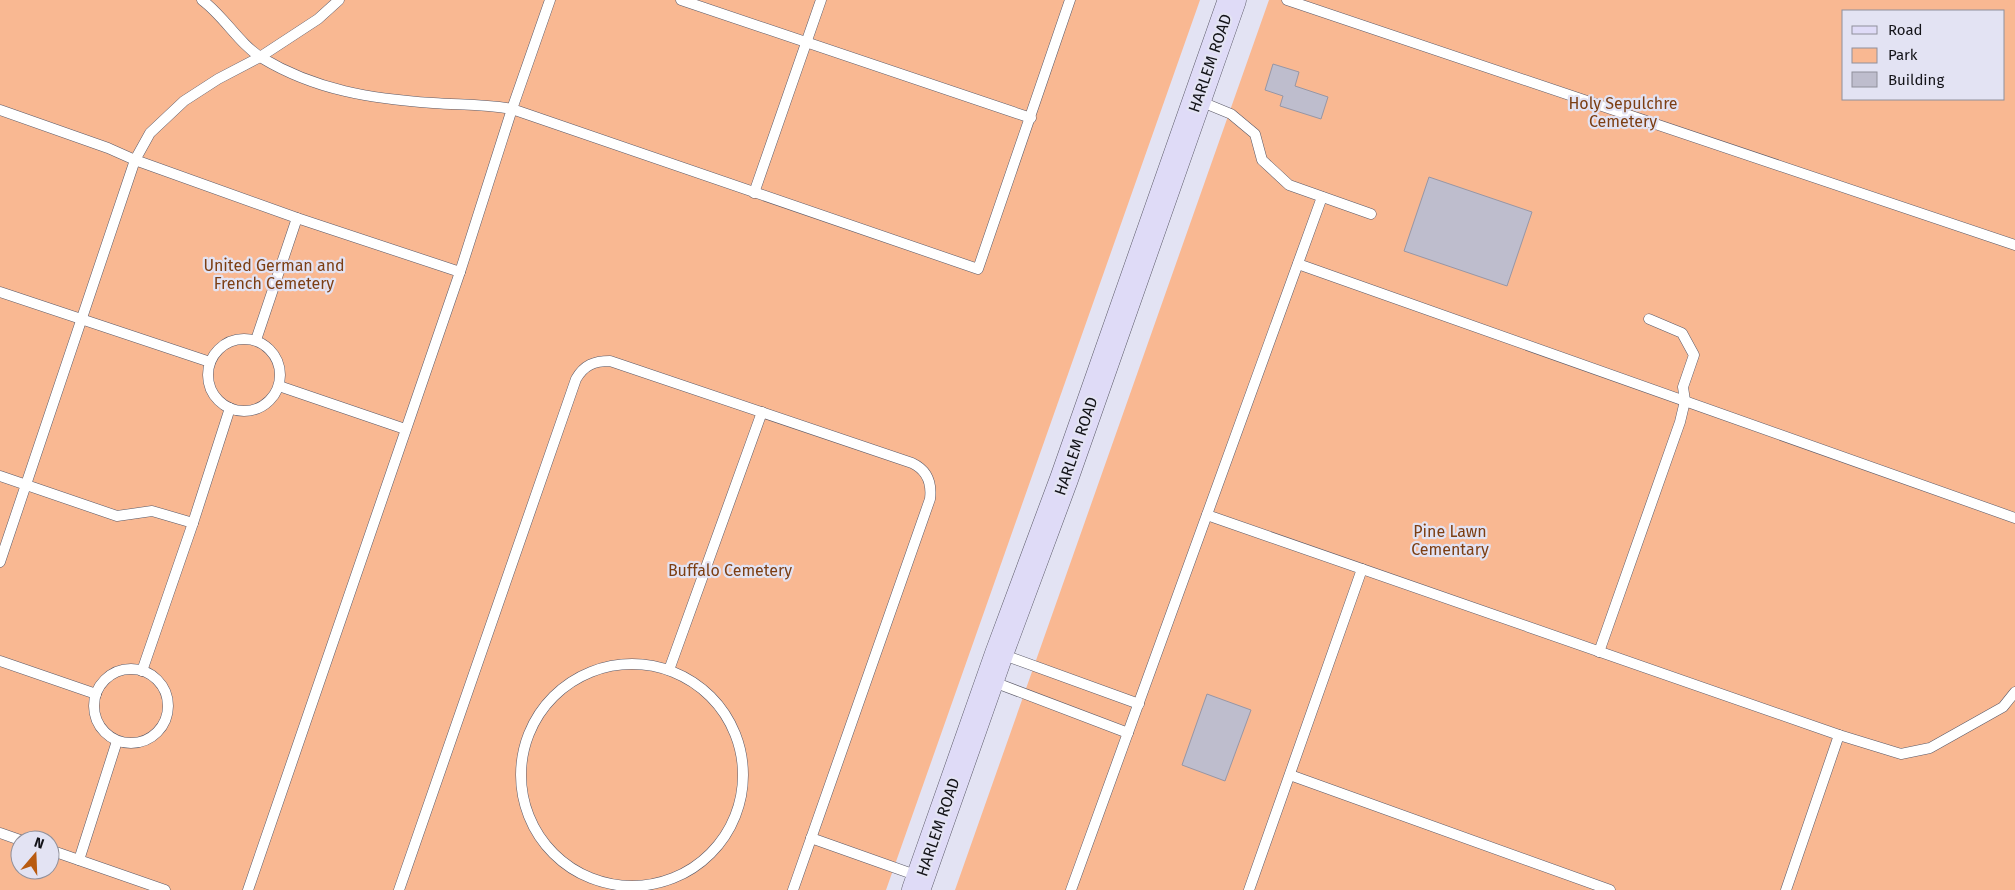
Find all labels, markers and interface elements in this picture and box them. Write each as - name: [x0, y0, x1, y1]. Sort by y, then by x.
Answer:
- legend: [1842, 10, 2005, 100]
- street label: HARLEM ROAD: [1184, 11, 1236, 115]
- text: Road: [1888, 21, 1923, 39]
- text: Park: [1888, 46, 1918, 64]
- text: Building: [1888, 71, 1944, 89]
- park label: Holy Sepulchre Cemetery: [1568, 94, 1678, 131]
- park label: United German and French Cemetery: [203, 256, 345, 293]
- street label: HARLEM ROAD: [1050, 394, 1102, 498]
- park label: Pine Lawn Cementary: [1411, 522, 1489, 559]
- park label: Buffalo Cemetery: [668, 561, 792, 580]
- street label: HARLEM ROAD: [912, 775, 964, 879]
- north arrow: [10, 830, 60, 880]
- text: N: [32, 834, 46, 853]

